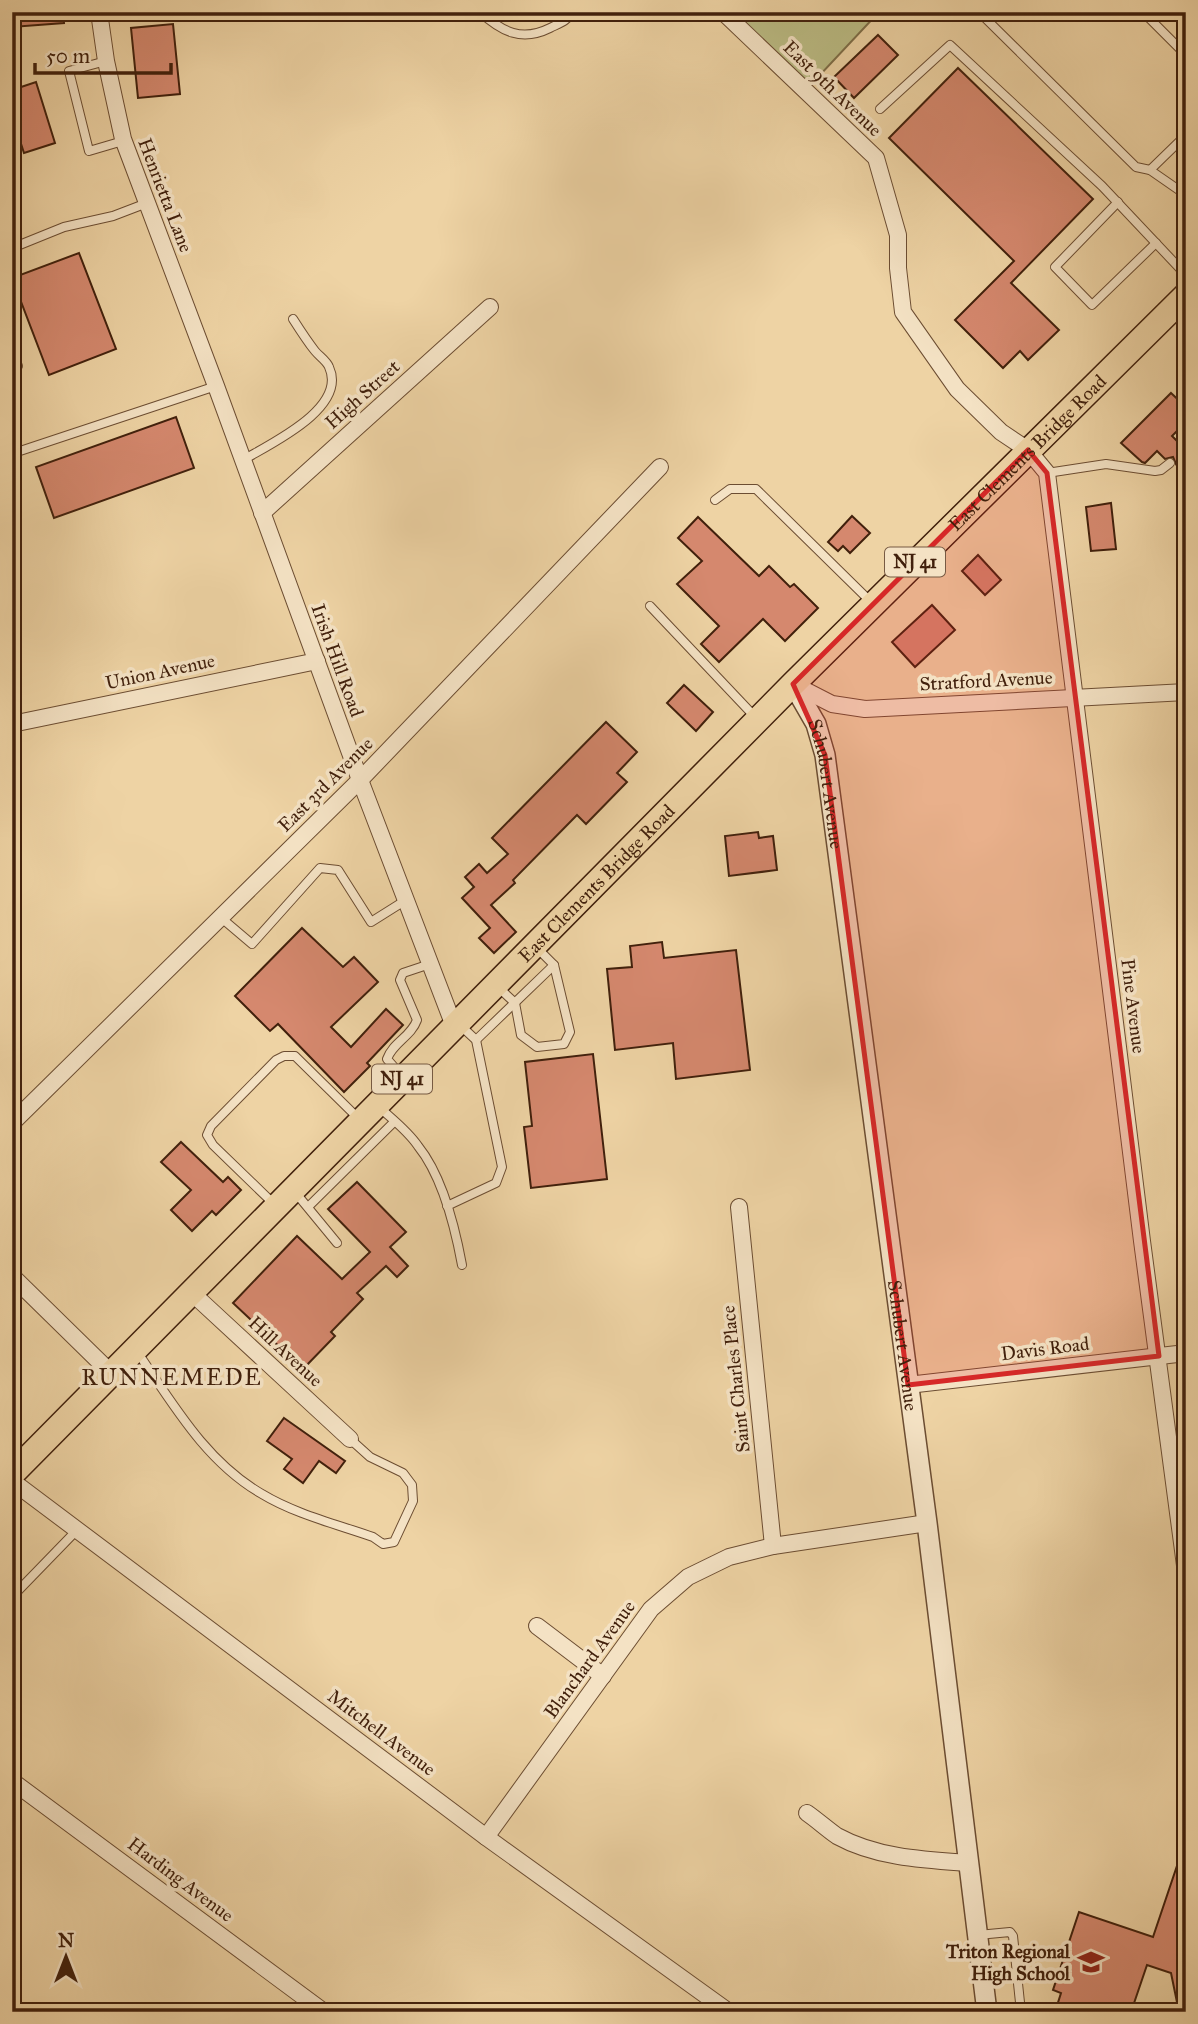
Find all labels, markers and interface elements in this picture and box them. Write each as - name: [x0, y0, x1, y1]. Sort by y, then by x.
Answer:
- scale bar: [35, 32, 172, 76]
- street label: East 9th Avenue: [779, 36, 887, 141]
- text: 50 m: [46, 43, 91, 69]
- street label: Henrietta Lane: [133, 135, 198, 256]
- street label: High Street: [320, 355, 405, 435]
- street label: East Clements Bridge Road: [944, 369, 1111, 536]
- road number: NJ 41: [885, 548, 945, 576]
- street label: Irish Hill Road: [306, 601, 369, 720]
- street label: Union Avenue: [103, 649, 217, 694]
- street label: Stratford Avenue: [919, 666, 1053, 695]
- street label: Schubert Avenue: [803, 716, 848, 850]
- street label: East 3rd Avenue: [273, 732, 378, 837]
- street label: East Clements Bridge Road: [514, 799, 680, 967]
- street label: Pine Avenue: [1116, 957, 1151, 1055]
- road number: NJ 41: [372, 1064, 432, 1094]
- street label: Schubert Avenue: [883, 1279, 923, 1412]
- street label: Saint Charles Place: [716, 1304, 755, 1454]
- street label: Hill Avenue: [244, 1311, 328, 1392]
- street label: Davis Road: [1000, 1332, 1091, 1365]
- district label: RUNNEMEDE: [81, 1363, 263, 1391]
- street label: Blanchard Avenue: [539, 1596, 640, 1723]
- street label: Mitchell Avenue: [323, 1684, 440, 1781]
- street label: Harding Avenue: [123, 1832, 238, 1928]
- north arrow: [32, 1923, 102, 1993]
- text: N: [58, 1929, 74, 1952]
- place label: Triton Regional High School: [945, 1940, 1071, 1986]
- school or university icon: Triton Regional High School: [1076, 1947, 1106, 1977]

